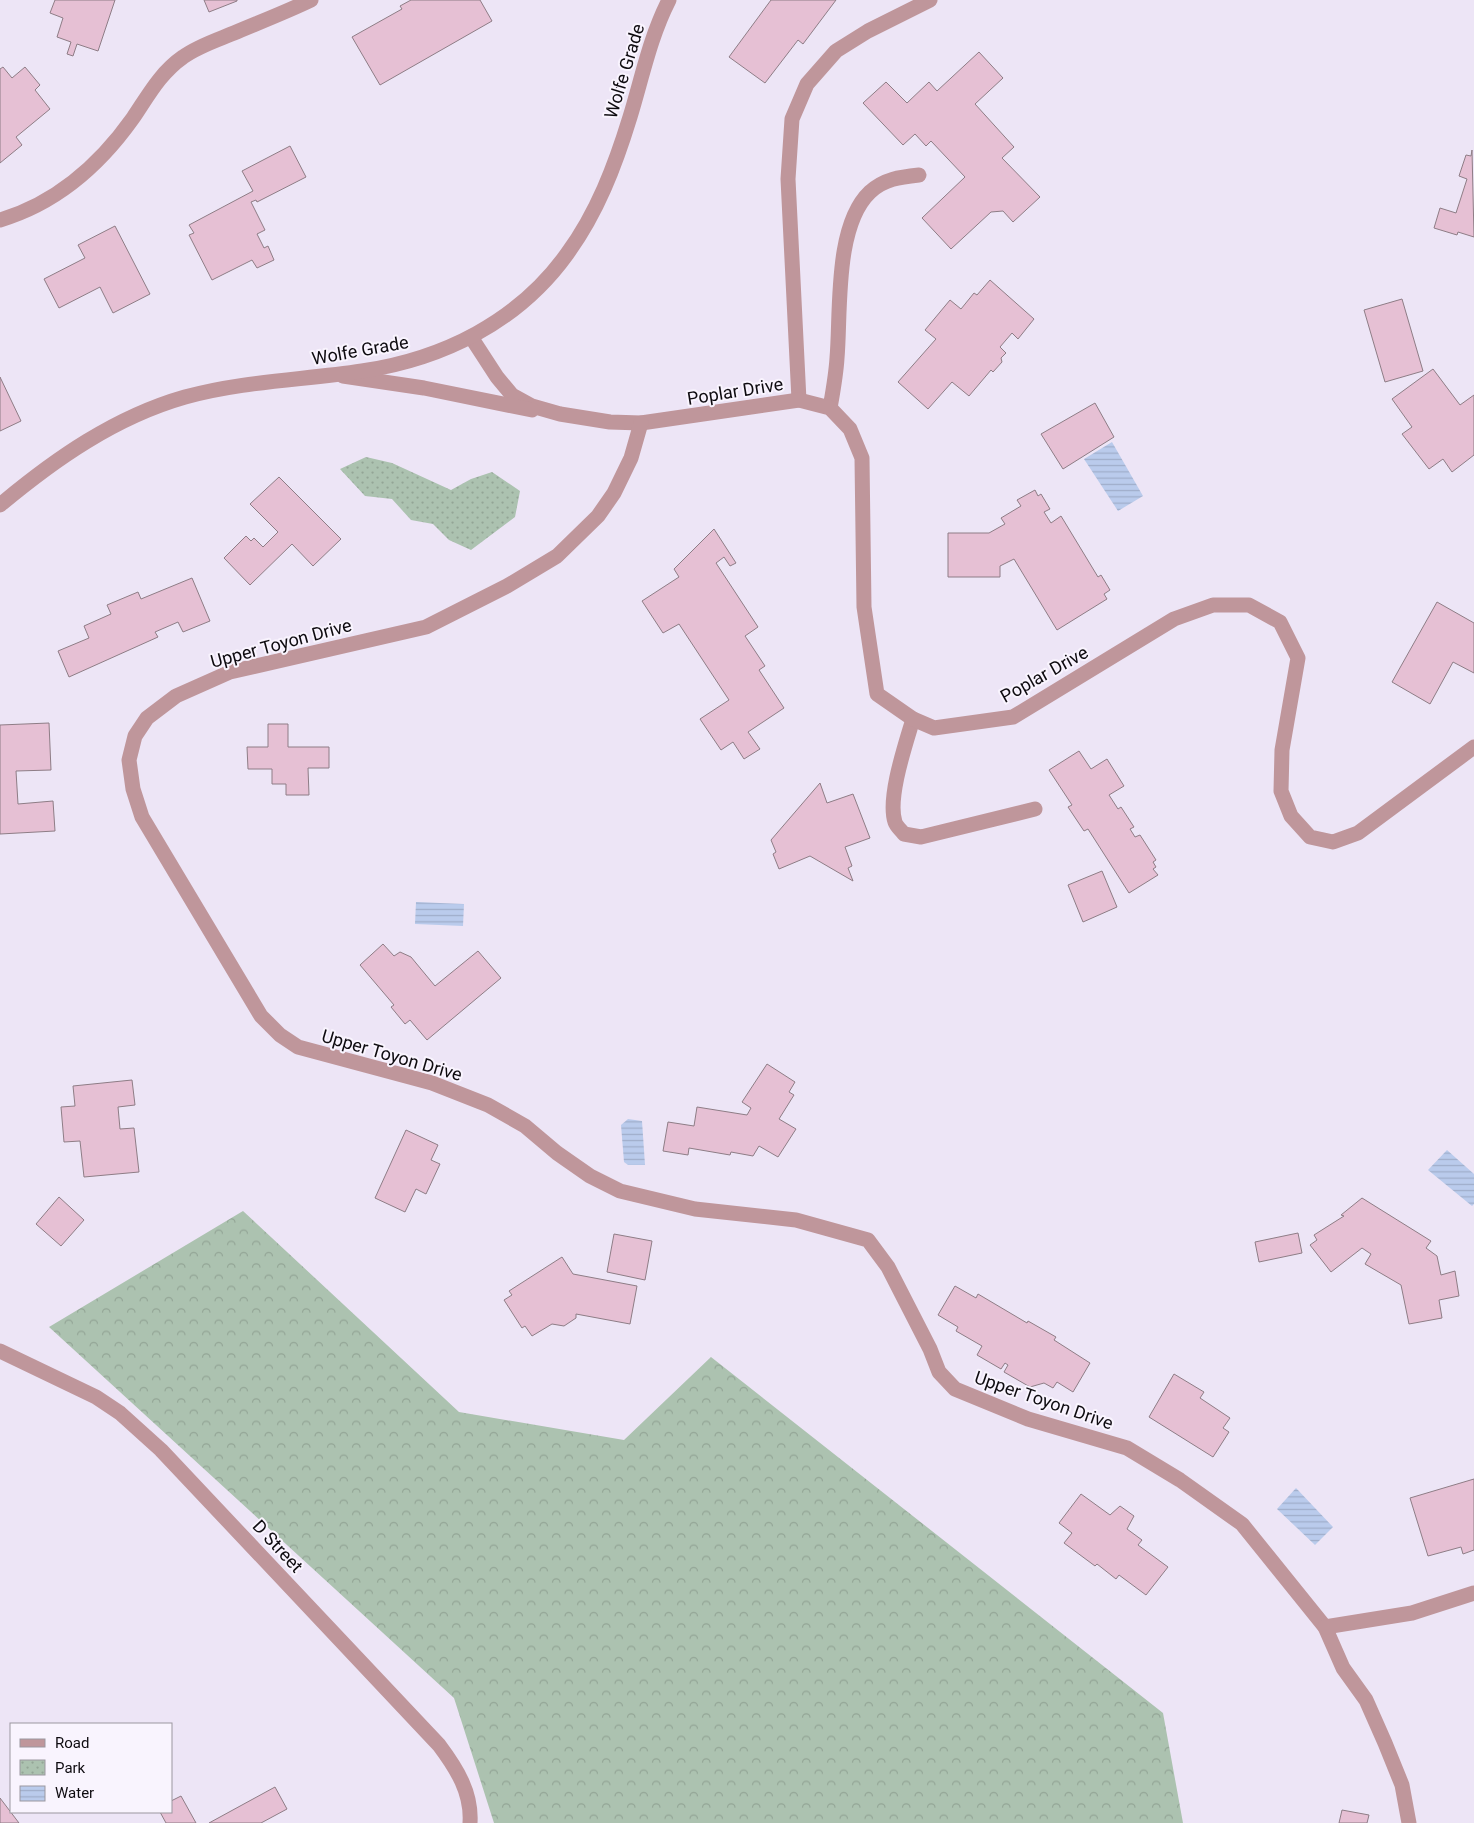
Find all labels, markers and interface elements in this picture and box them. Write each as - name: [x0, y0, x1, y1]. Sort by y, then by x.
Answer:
- street label: Wolfe Grade: [600, 21, 648, 121]
- street label: Wolfe Grade: [310, 331, 410, 369]
- street label: Poplar Drive: [686, 373, 784, 409]
- street label: Upper Toyon Drive: [208, 614, 354, 672]
- street label: Poplar Drive: [997, 641, 1091, 707]
- street label: Upper Toyon Drive: [319, 1025, 465, 1085]
- street label: Upper Toyon Drive: [972, 1366, 1116, 1434]
- street label: D Street: [249, 1516, 307, 1577]
- legend: [10, 1723, 172, 1813]
- text: Road: [55, 1734, 89, 1752]
- text: Park: [55, 1759, 86, 1777]
- text: Water: [55, 1784, 94, 1802]

